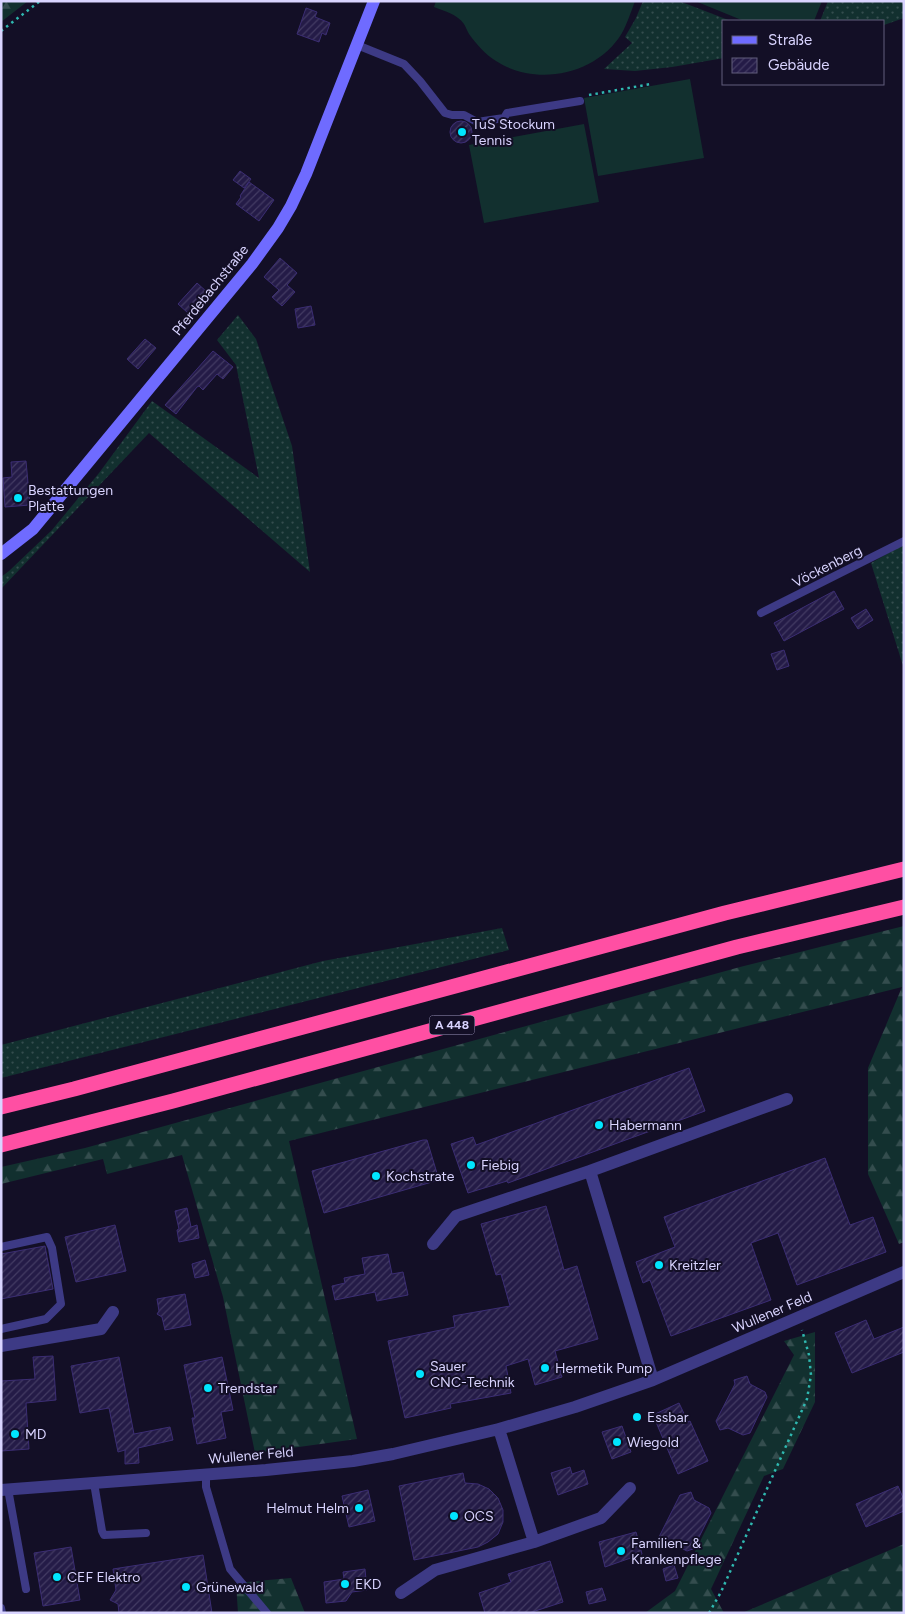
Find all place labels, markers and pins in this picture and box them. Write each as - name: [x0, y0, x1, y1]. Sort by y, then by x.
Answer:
- place label: TuS Stockum Tennis: [472, 116, 555, 149]
- marker: TuS Stockum Tennis: [456, 126, 468, 138]
- place label: Bestattungen Platte: [28, 482, 113, 515]
- marker: Bestattungen Platte: [12, 492, 24, 504]
- place label: Habermann: [609, 1117, 682, 1134]
- marker: Habermann: [593, 1119, 605, 1131]
- place label: Fiebig: [481, 1157, 519, 1174]
- marker: Fiebig: [465, 1159, 477, 1171]
- place label: Kochstrate: [386, 1168, 455, 1185]
- marker: Kochstrate: [370, 1170, 382, 1182]
- place label: Kreitzler: [669, 1257, 721, 1274]
- marker: Kreitzler: [653, 1259, 665, 1271]
- place label: Sauer CNC-Technik: [430, 1358, 515, 1391]
- place label: Hermetik Pump: [555, 1360, 652, 1377]
- marker: Hermetik Pump: [539, 1362, 551, 1374]
- marker: Sauer CNC-Technik: [414, 1368, 426, 1380]
- place label: Trendstar: [218, 1380, 277, 1397]
- marker: Trendstar: [202, 1382, 214, 1394]
- place label: Essbar: [647, 1409, 689, 1426]
- marker: Essbar: [631, 1411, 643, 1423]
- place label: MD: [25, 1426, 46, 1443]
- marker: MD: [9, 1428, 21, 1440]
- place label: Wiegold: [627, 1434, 679, 1451]
- marker: Wiegold: [611, 1436, 623, 1448]
- place label: Helmut Helm: [266, 1500, 349, 1517]
- marker: Helmut Helm: [353, 1502, 365, 1514]
- place label: OCS: [464, 1508, 494, 1525]
- marker: OCS: [448, 1510, 460, 1522]
- place label: Familien- & Krankenpflege: [631, 1535, 722, 1568]
- marker: Familien- & Krankenpflege: [615, 1545, 627, 1557]
- place label: CEF Elektro: [67, 1569, 140, 1586]
- marker: CEF Elektro: [51, 1571, 63, 1583]
- place label: EKD: [355, 1576, 381, 1593]
- marker: EKD: [339, 1578, 351, 1590]
- place label: Grünewald: [196, 1579, 264, 1596]
- marker: Grünewald: [180, 1581, 192, 1593]

